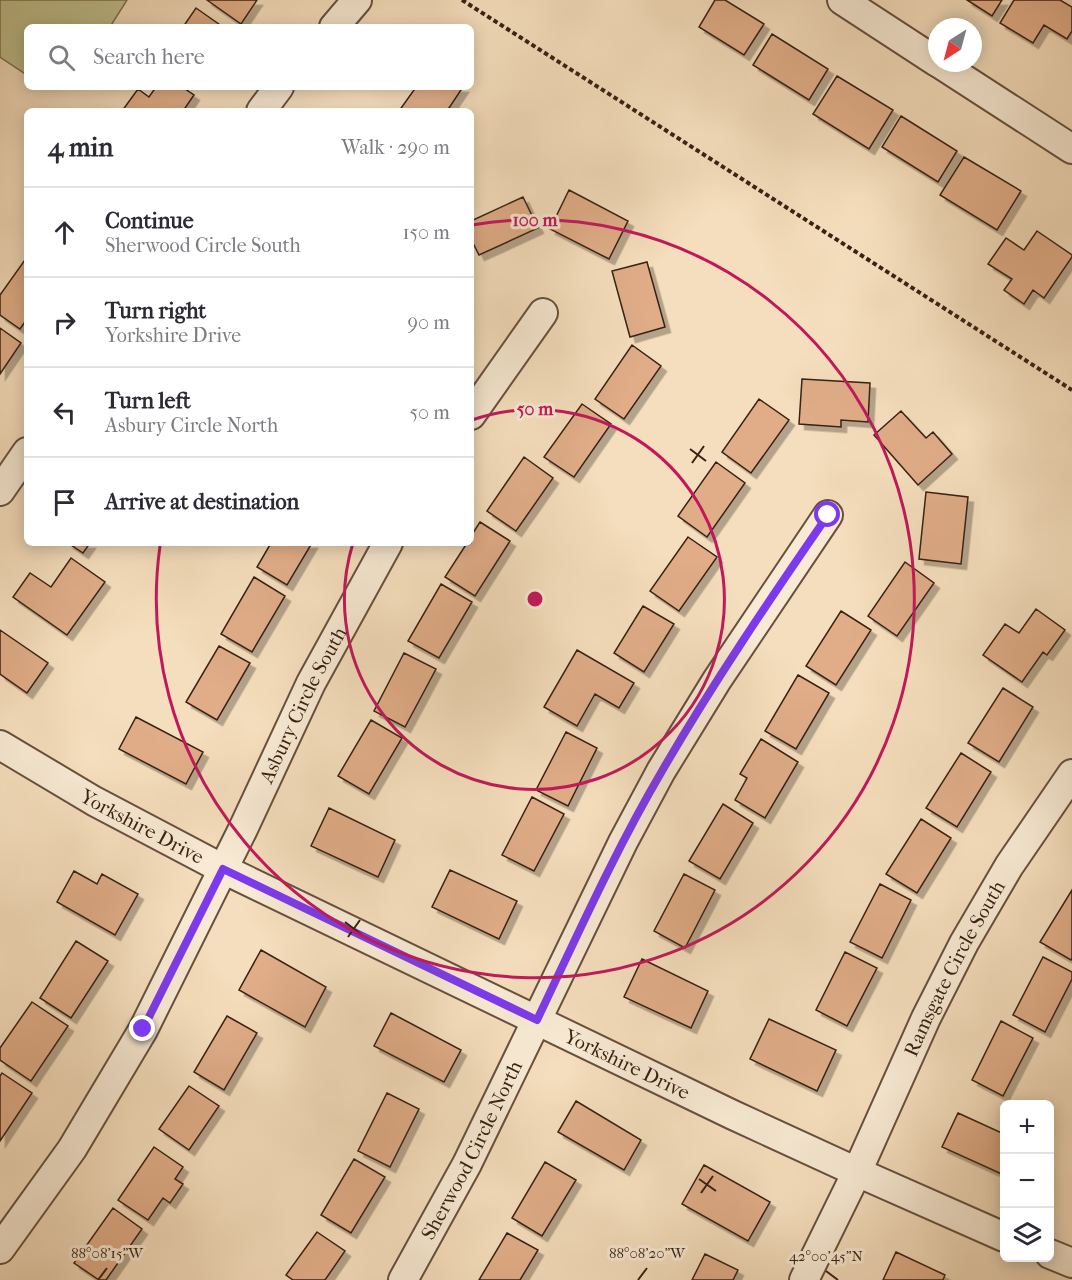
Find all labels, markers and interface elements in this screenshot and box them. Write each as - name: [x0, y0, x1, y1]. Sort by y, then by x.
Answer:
- north arrow: [928, 18, 982, 72]
- search box: [24, 24, 474, 90]
- icon: search: [45, 41, 78, 74]
- text: Search here: [93, 44, 205, 70]
- text: 4 min: [48, 132, 113, 163]
- text: Walk · 290 m: [341, 136, 450, 159]
- text: Continue: [105, 208, 194, 234]
- text: 100 m: [512, 210, 559, 231]
- icon: ahead: [48, 216, 81, 249]
- text: 150 m: [402, 221, 450, 244]
- text: Sherwood Circle South: [105, 234, 301, 257]
- text: Turn right: [105, 298, 206, 324]
- icon: right: [48, 306, 81, 339]
- text: 90 m: [408, 311, 450, 334]
- text: Yorkshire Drive: [105, 324, 241, 347]
- text: Turn left: [105, 388, 191, 414]
- icon: left: [48, 396, 81, 429]
- text: 50 m: [517, 399, 554, 420]
- text: 50 m: [409, 401, 450, 424]
- text: Asbury Circle North: [105, 414, 278, 437]
- icon: arrive: [48, 486, 81, 519]
- text: Arrive at destination: [105, 489, 299, 515]
- route start: [814, 501, 840, 527]
- centre of rings: [525, 589, 545, 609]
- street label: Asbury Circle South: [255, 622, 352, 788]
- street label: Yorkshire Drive: [75, 784, 208, 869]
- street label: Ramsgate Circle South: [899, 876, 1010, 1060]
- route end: [129, 1015, 155, 1041]
- street label: Yorkshire Drive: [560, 1024, 693, 1104]
- street label: Sherwood Circle North: [417, 1056, 528, 1244]
- map controls: [1000, 1100, 1054, 1262]
- button: +: [1000, 1100, 1054, 1154]
- button: −: [1000, 1154, 1054, 1208]
- button: layers: [1000, 1208, 1054, 1262]
- text: 88°08'15"W: [71, 1244, 144, 1262]
- text: 88°08'20"W: [609, 1244, 686, 1262]
- text: 42°00'45"N: [789, 1247, 864, 1265]

